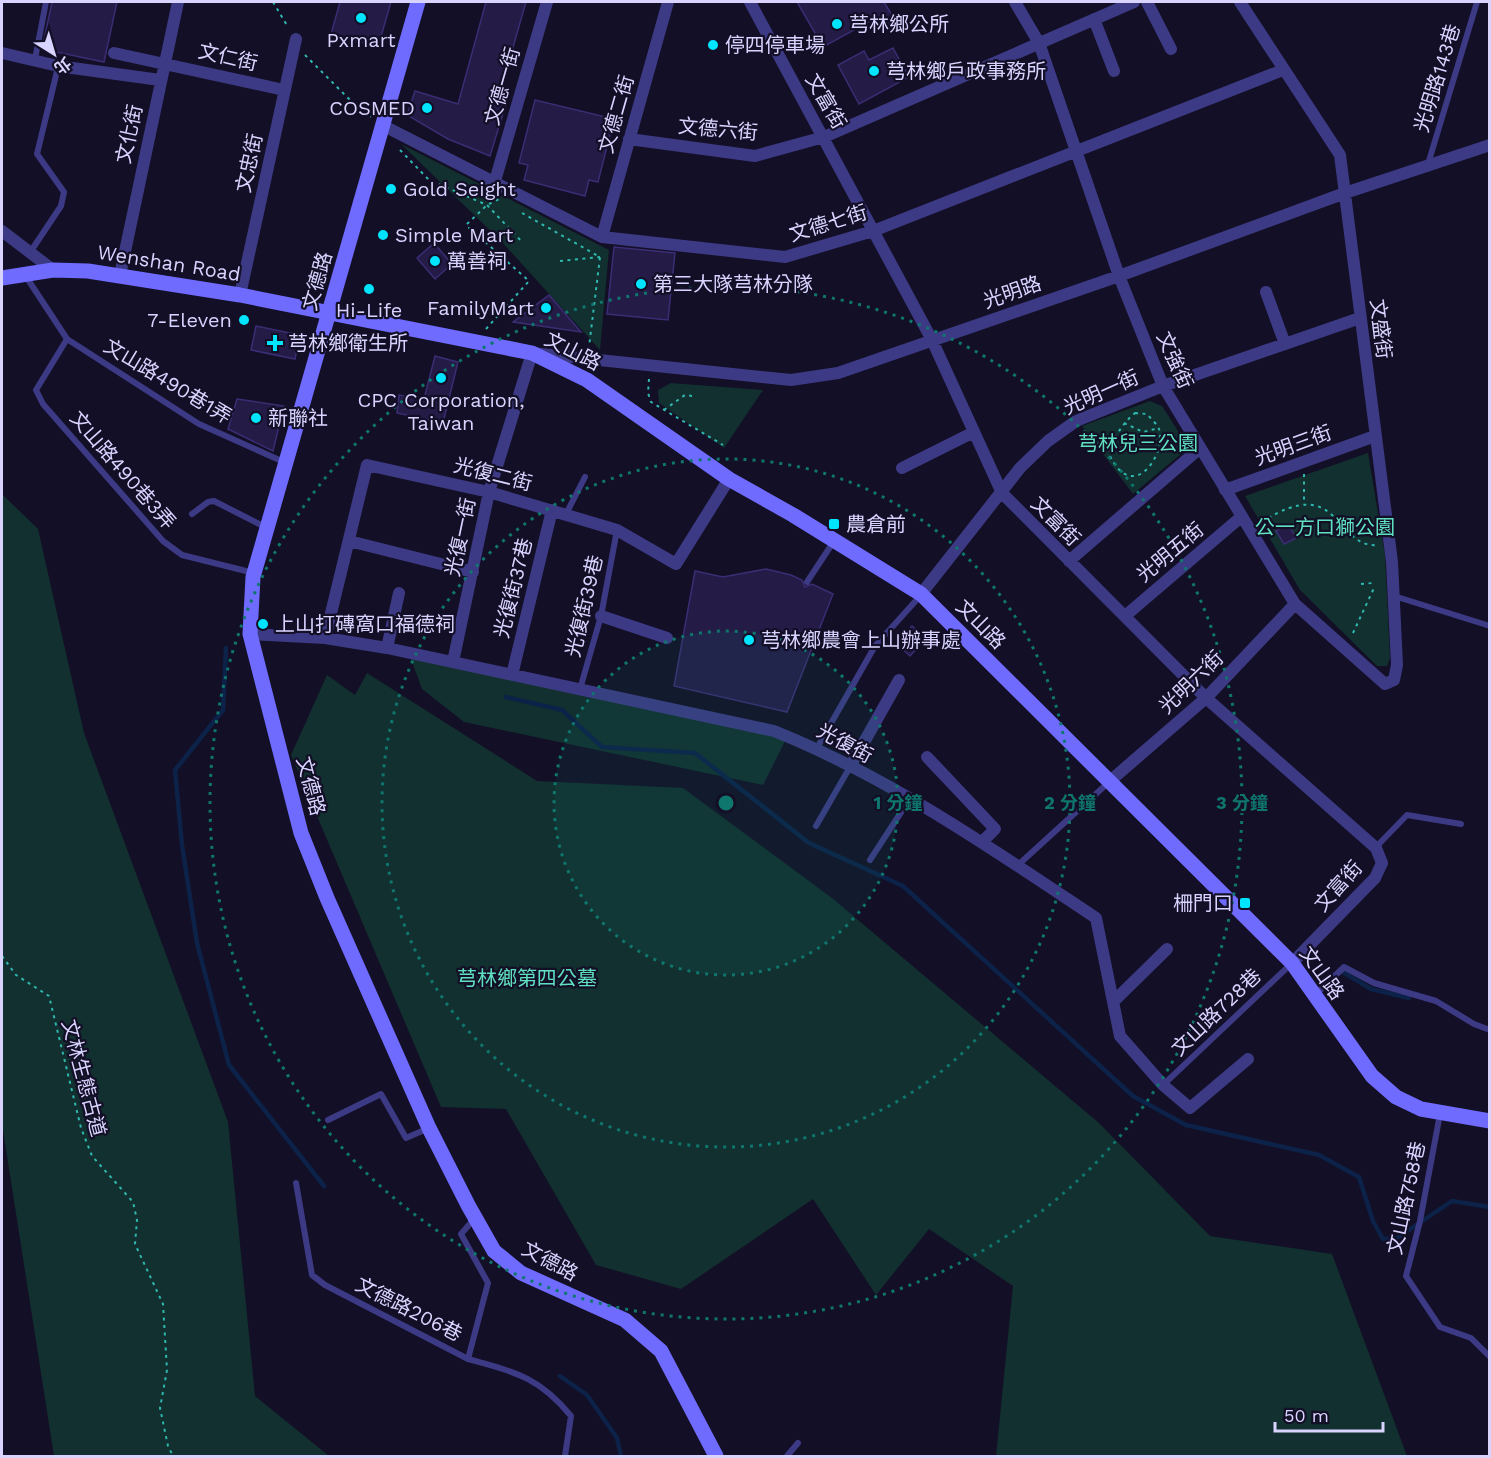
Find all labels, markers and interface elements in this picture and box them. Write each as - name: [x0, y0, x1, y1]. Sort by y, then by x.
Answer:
- marker: Pxmart: [354, 11, 368, 25]
- place label: 芎林鄉公所: [849, 12, 949, 36]
- marker: 芎林鄉公所: [830, 17, 844, 31]
- street label: 光明路143巷: [1409, 21, 1465, 135]
- north arrow: [24, 24, 84, 84]
- place label: Pxmart: [326, 28, 396, 52]
- place label: 停四停車場: [725, 33, 825, 57]
- marker: 停四停車場: [706, 38, 720, 52]
- street label: 文仁街: [196, 39, 260, 75]
- street label: 文德一街: [479, 44, 525, 128]
- text: 北: [51, 53, 75, 78]
- place label: 芎林鄉戶政事務所: [886, 59, 1046, 83]
- marker: 芎林鄉戶政事務所: [867, 64, 881, 78]
- street label: 文富街: [801, 69, 851, 133]
- street label: 文德二街: [593, 72, 639, 156]
- place label: COSMED: [329, 96, 415, 120]
- marker: COSMED: [420, 101, 434, 115]
- street label: 文化街: [111, 102, 147, 166]
- street label: 文德六街: [677, 114, 759, 144]
- street label: 文忠街: [231, 131, 267, 195]
- place label: Gold Seight: [403, 177, 517, 201]
- marker: Gold Seight: [384, 182, 398, 196]
- street label: 文德七街: [786, 200, 870, 246]
- place label: Simple Mart: [395, 223, 514, 247]
- marker: Simple Mart: [376, 228, 390, 242]
- street label: Wenshan Road: [96, 240, 242, 286]
- street label: 文德路: [297, 249, 337, 313]
- place label: 萬善祠: [447, 249, 507, 273]
- marker: 萬善祠: [428, 254, 442, 268]
- street label: 光明路: [980, 271, 1044, 313]
- place label: 第三大隊芎林分隊: [653, 272, 813, 296]
- marker: 第三大隊芎林分隊: [634, 277, 648, 291]
- marker: Hi-Life: [362, 282, 376, 296]
- place label: FamilyMart: [427, 296, 535, 320]
- place label: Hi-Life: [336, 298, 402, 322]
- street label: 文盛街: [1365, 298, 1397, 360]
- marker: FamilyMart: [539, 301, 553, 315]
- place label: 7-Eleven: [147, 308, 232, 332]
- marker: 7-Eleven: [237, 313, 251, 327]
- street label: 文山路: [541, 327, 605, 375]
- street label: 文強街: [1152, 328, 1198, 392]
- place label: 芎林鄉衛生所: [288, 331, 408, 355]
- street label: 文山路490巷1弄: [100, 333, 236, 429]
- marker: 芎林鄉衛生所: [266, 334, 284, 352]
- street label: 光明一街: [1060, 365, 1142, 419]
- marker: CPC Corporation, Taiwan: [434, 371, 448, 385]
- place label: CPC Corporation, Taiwan: [357, 388, 525, 435]
- street label: 文山路490巷3弄: [65, 406, 181, 534]
- place label: 新聯社: [268, 406, 328, 430]
- marker: 新聯社: [249, 411, 263, 425]
- street label: 光明三街: [1251, 420, 1335, 470]
- park label: 芎林兒三公園: [1078, 431, 1198, 455]
- street label: 光復二街: [451, 453, 535, 495]
- street label: 文富街: [1026, 491, 1086, 551]
- street label: 光復一街: [440, 495, 480, 579]
- place label: 農倉前: [846, 512, 906, 536]
- park label: 公一方口獅公園: [1255, 515, 1395, 539]
- marker: 農倉前: [827, 517, 841, 531]
- street label: 光明五街: [1132, 517, 1208, 587]
- street label: 光復街37巷: [489, 536, 537, 640]
- street label: 光復街39巷: [561, 553, 607, 659]
- street label: 文山路: [951, 594, 1011, 654]
- place label: 上山打磚窩口福德祠: [275, 612, 455, 636]
- marker: 上山打磚窩口福德祠: [256, 617, 270, 631]
- place label: 芎林鄉農會上山辦事處: [761, 628, 961, 652]
- marker: 芎林鄉農會上山辦事處: [742, 633, 756, 647]
- street label: 光明六街: [1154, 646, 1228, 718]
- street label: 光復街: [813, 718, 877, 768]
- street label: 文德路: [292, 754, 330, 818]
- text: 1 分鐘: [874, 792, 922, 813]
- text: 2 分鐘: [1044, 792, 1096, 813]
- text: 3 分鐘: [1216, 792, 1268, 813]
- centre of rings: [716, 793, 736, 813]
- street label: 文富街: [1309, 856, 1367, 916]
- place label: 柵門口: [1173, 891, 1233, 915]
- marker: 柵門口: [1238, 896, 1252, 910]
- street label: 文山路: [1295, 942, 1349, 1004]
- street label: 文山路728巷: [1166, 963, 1266, 1061]
- park label: 芎林鄉第四公墓: [457, 966, 597, 990]
- street label: 文林生態古道: [57, 1017, 111, 1139]
- street label: 文山路758巷: [1382, 1139, 1430, 1257]
- street label: 文德路: [518, 1236, 582, 1286]
- street label: 文德路206巷: [352, 1272, 466, 1346]
- scale bar: [1275, 1395, 1383, 1433]
- text: 50 m: [1284, 1405, 1329, 1426]

